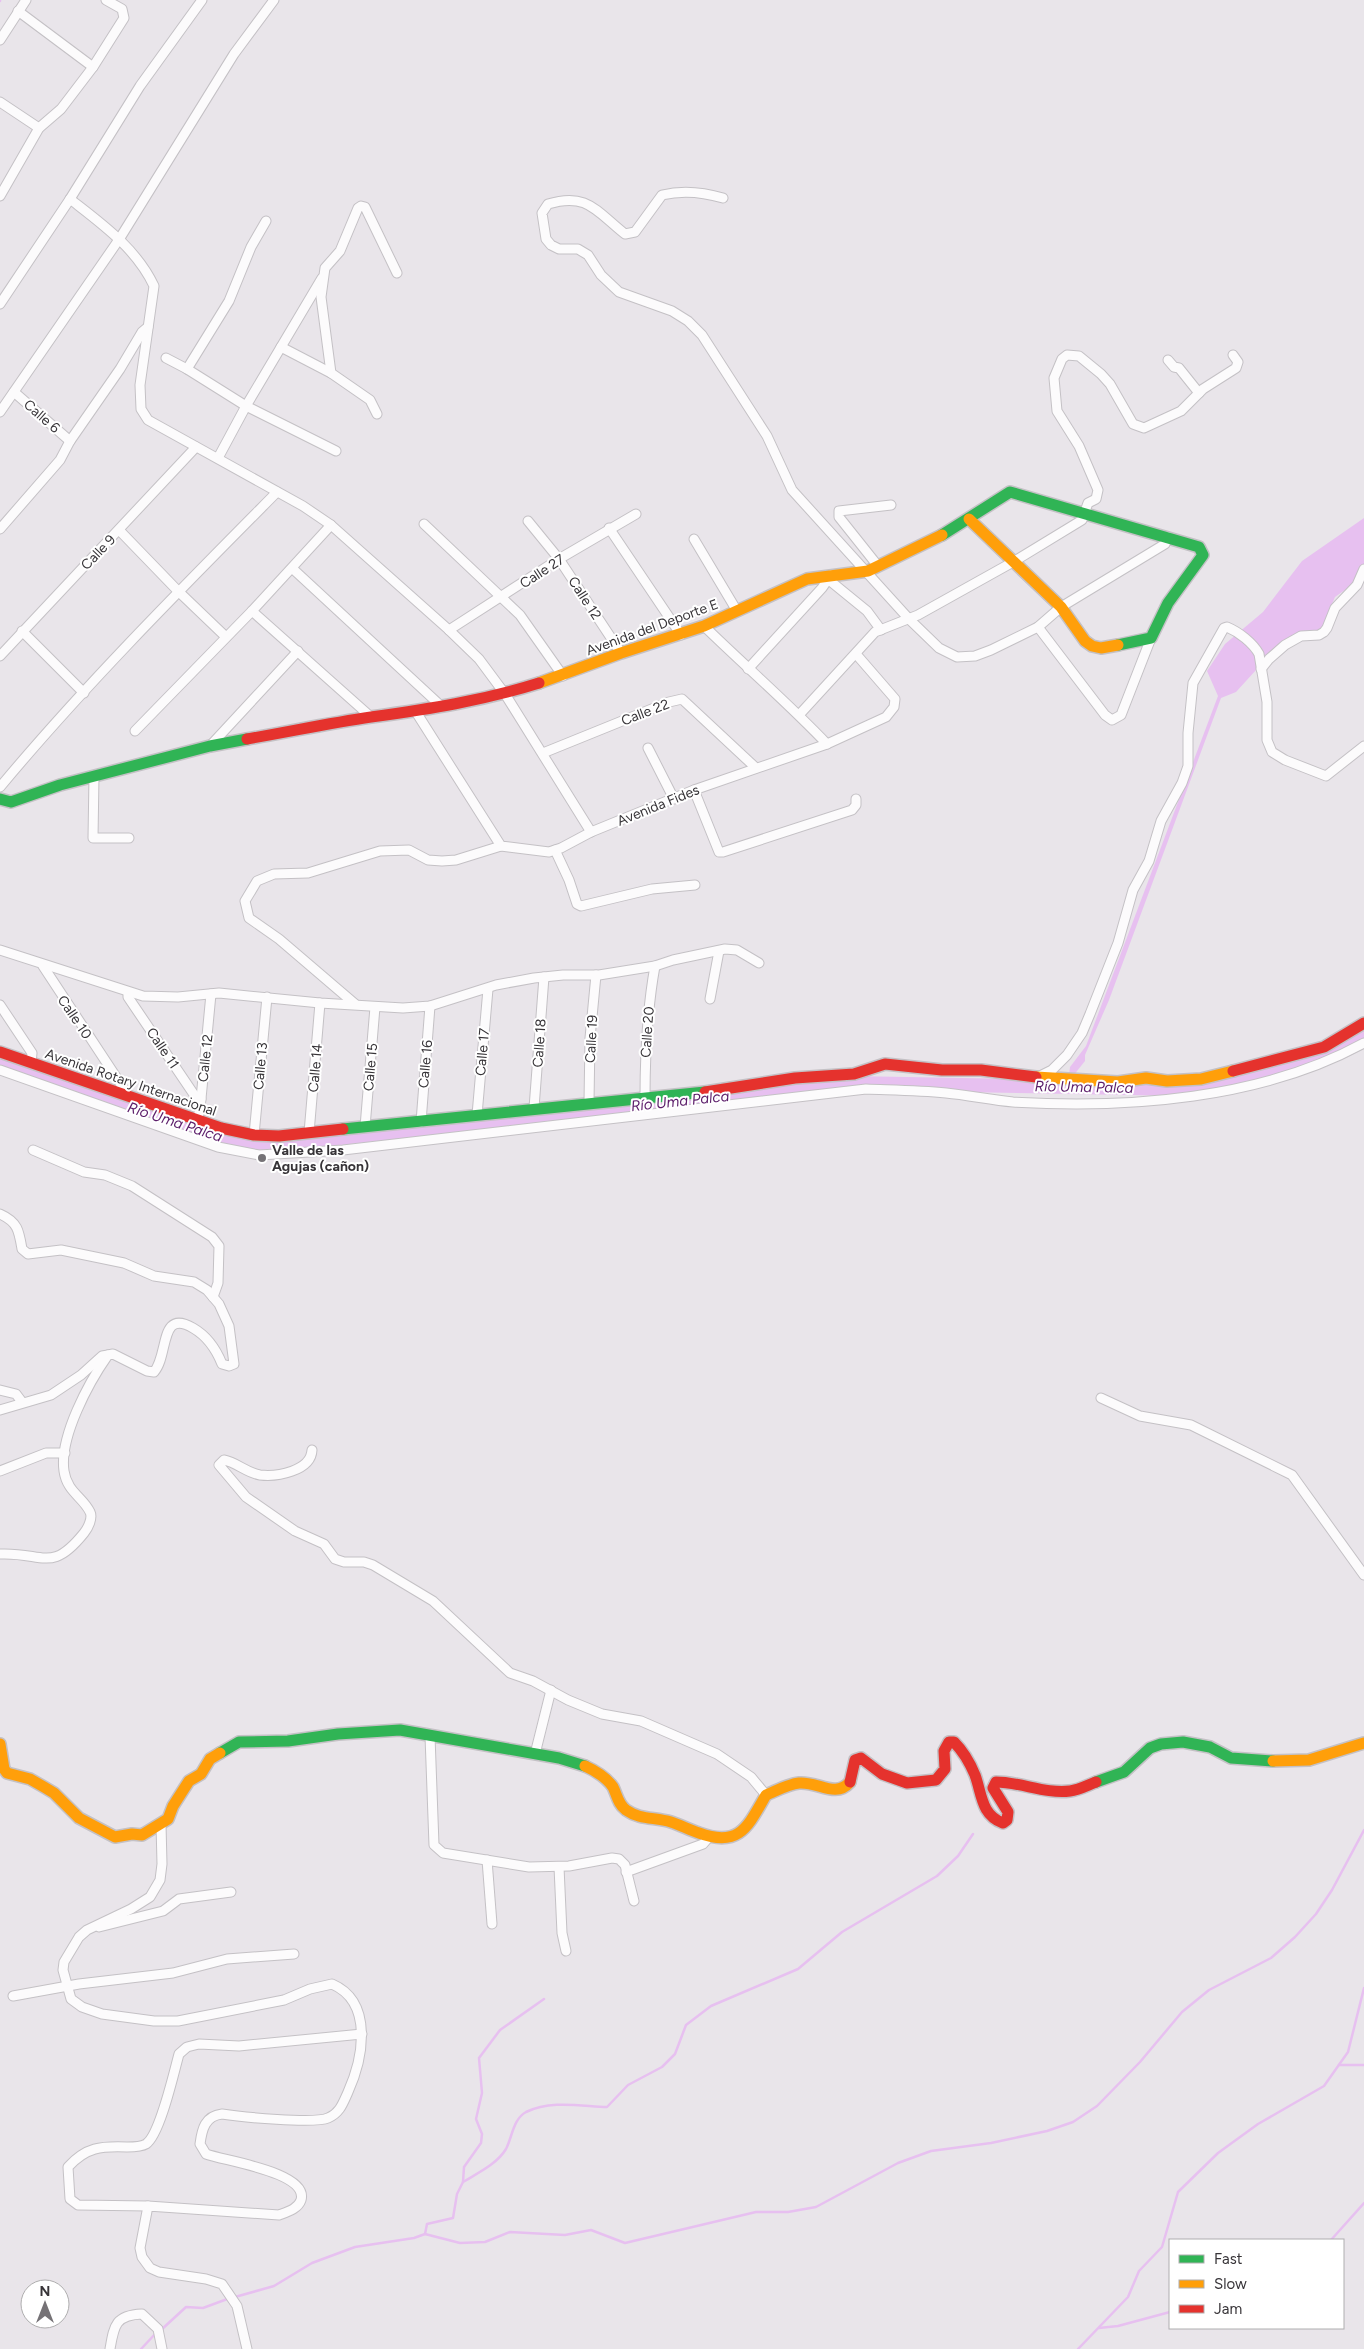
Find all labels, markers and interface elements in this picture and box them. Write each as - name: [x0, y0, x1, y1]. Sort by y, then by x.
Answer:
- street label: Calle 6: [20, 396, 63, 437]
- street label: Calle 9: [78, 531, 119, 574]
- street label: Calle 27: [517, 550, 568, 592]
- street label: Calle 12: [564, 573, 605, 623]
- street label: Avenida del Deporte E: [584, 596, 721, 659]
- street label: Calle 22: [619, 696, 672, 729]
- street label: Avenida Fides: [615, 781, 702, 830]
- street label: Calle 10: [54, 992, 95, 1042]
- street label: Calle 20: [637, 1006, 658, 1058]
- street label: Calle 19: [582, 1014, 601, 1064]
- street label: Calle 18: [529, 1018, 550, 1068]
- street label: Calle 11: [143, 1024, 183, 1072]
- street label: Calle 17: [472, 1027, 493, 1077]
- street label: Calle 12: [195, 1033, 216, 1083]
- street label: Calle 16: [415, 1039, 436, 1089]
- street label: Calle 13: [250, 1041, 271, 1091]
- street label: Calle 15: [360, 1042, 381, 1092]
- street label: Calle 14: [305, 1043, 326, 1093]
- street label: Avenida Rotary Internacional: [43, 1045, 219, 1120]
- water label: Río Uma Palca: [1034, 1077, 1134, 1097]
- water label: Río Uma Palca: [630, 1087, 730, 1115]
- water label: Río Uma Palca: [125, 1098, 225, 1146]
- place label: Valle de las Agujas (cañon): [272, 1142, 369, 1175]
- marker: Valle de las Agujas (cañon): [256, 1152, 268, 1164]
- legend: [1169, 2239, 1344, 2329]
- text: Fast: [1214, 2250, 1243, 2268]
- text: Slow: [1214, 2275, 1247, 2293]
- north arrow: [20, 2279, 70, 2329]
- text: N: [40, 2283, 50, 2300]
- text: Jam: [1214, 2300, 1242, 2318]

